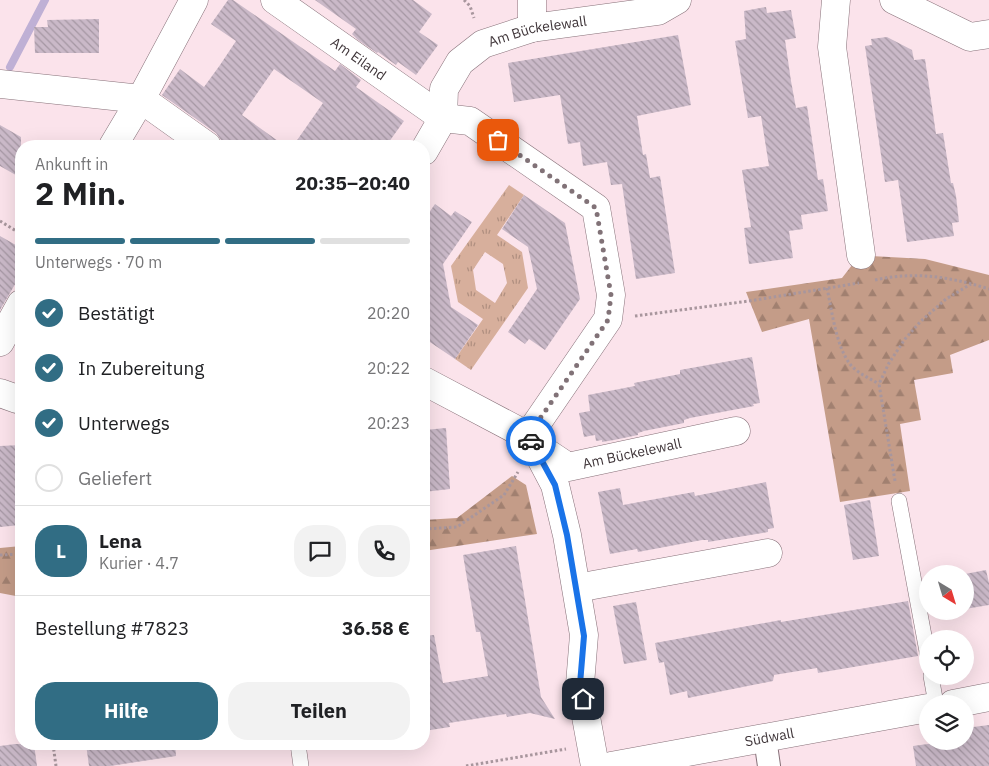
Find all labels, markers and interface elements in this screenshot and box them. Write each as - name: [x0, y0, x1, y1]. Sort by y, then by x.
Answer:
- street label: Am Bückelewall: [486, 12, 588, 51]
- street label: Am Eiland: [327, 33, 390, 84]
- pin: [477, 119, 519, 161]
- icon: bag: [484, 126, 512, 154]
- text: Ankunft in: [35, 154, 108, 174]
- text: 20:35–20:40: [295, 171, 410, 195]
- text: 2 Min.: [35, 172, 126, 214]
- text: Unterwegs · 70 m: [35, 252, 162, 272]
- icon: check: [35, 299, 63, 327]
- text: Bestätigt: [78, 301, 155, 325]
- text: 20:20: [367, 303, 410, 323]
- icon: check: [35, 354, 63, 382]
- text: In Zubereitung: [78, 356, 204, 380]
- text: 20:22: [367, 358, 410, 378]
- icon: check: [35, 409, 63, 437]
- text: Unterwegs: [78, 411, 170, 435]
- text: 20:23: [367, 413, 410, 433]
- courier: [506, 416, 556, 466]
- icon: car: [517, 427, 545, 455]
- street label: Am Bückelewall: [581, 434, 683, 473]
- text: Geliefert: [78, 466, 152, 490]
- button: chat: [294, 525, 346, 577]
- button: phone: [358, 525, 410, 577]
- text: Lena: [99, 529, 142, 553]
- text: L: [56, 539, 66, 563]
- text: Kurier · 4.7: [99, 553, 179, 573]
- north arrow: [919, 565, 974, 620]
- map controls: [919, 565, 974, 750]
- text: Bestellung #7823: [35, 616, 189, 640]
- text: 36.58 €: [342, 616, 410, 640]
- button: locate: [919, 630, 974, 685]
- pin: [562, 678, 604, 720]
- button: Hilfe: [35, 682, 218, 740]
- button: Teilen: [228, 682, 410, 740]
- icon: home: [569, 685, 597, 713]
- button: layers: [919, 695, 974, 750]
- street label: Südwall: [743, 724, 796, 750]

